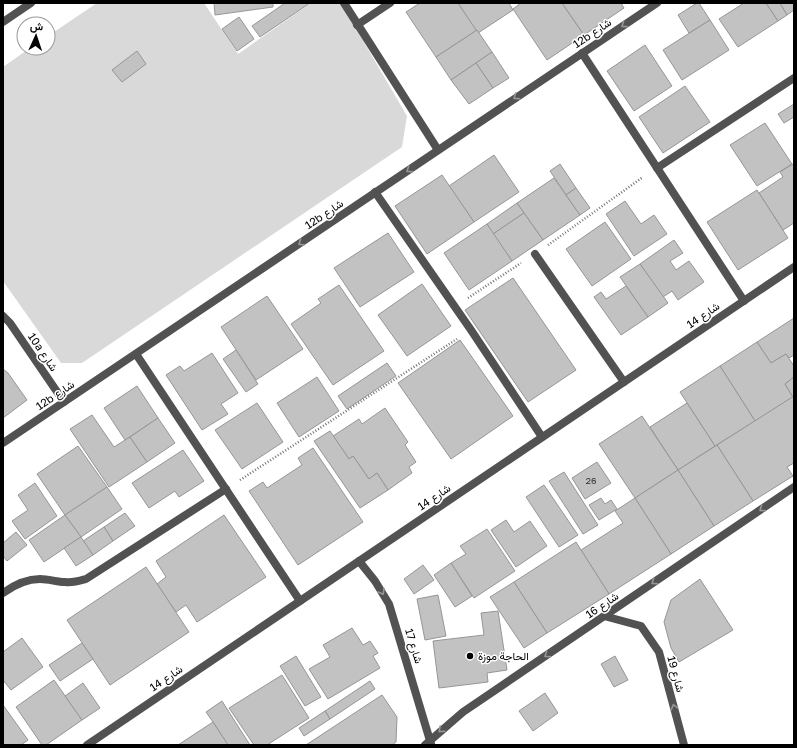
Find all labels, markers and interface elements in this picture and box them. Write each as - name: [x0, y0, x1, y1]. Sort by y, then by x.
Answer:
- street label: 12b شارع: [570, 15, 615, 52]
- north arrow: [16, 16, 56, 56]
- text: ش: [30, 19, 43, 33]
- one-way arrow: [621, 20, 628, 28]
- one-way arrow: [514, 93, 521, 100]
- one-way arrow: [406, 165, 413, 172]
- street label: 12b شارع: [302, 196, 347, 233]
- one-way arrow: [298, 238, 305, 246]
- street label: شارع 14: [684, 299, 723, 332]
- street label: 10a شارع: [24, 330, 61, 375]
- street label: 12b شارع: [33, 377, 78, 414]
- house number: 26: [586, 475, 596, 486]
- street label: شارع 14: [415, 481, 454, 514]
- one-way arrow: [759, 504, 766, 511]
- one-way arrow: [652, 577, 659, 584]
- one-way arrow: [377, 588, 384, 595]
- street label: شارع 16: [583, 589, 622, 622]
- street label: شارع 17: [401, 627, 426, 666]
- place label: الحاجة موزة: [478, 649, 529, 663]
- one-way arrow: [544, 650, 551, 658]
- marker: الحاجة موزة: [465, 651, 475, 661]
- street label: شارع 19: [664, 654, 688, 694]
- street label: شارع 14: [147, 662, 186, 695]
- one-way arrow: [670, 704, 679, 711]
- one-way arrow: [438, 726, 446, 733]

